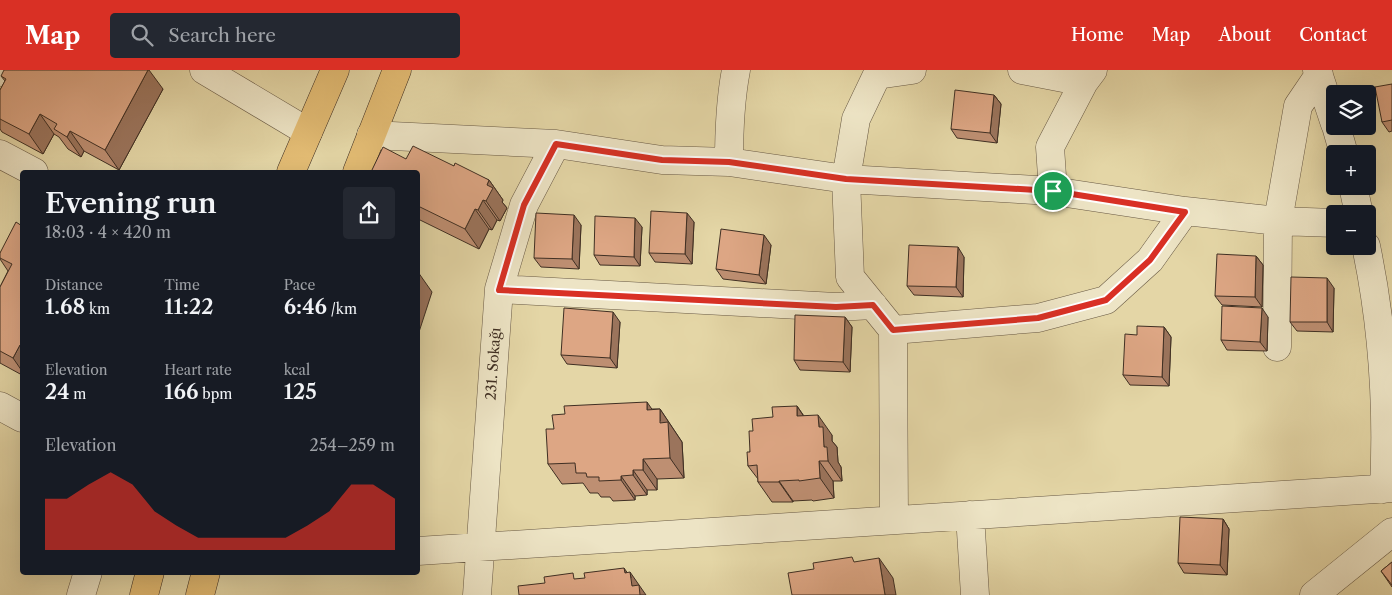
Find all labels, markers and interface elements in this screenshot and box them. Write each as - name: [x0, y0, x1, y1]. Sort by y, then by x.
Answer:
- search box: [110, 13, 460, 58]
- text: Map: [25, 21, 80, 50]
- icon: search: [128, 21, 156, 49]
- text: Search here: [168, 24, 276, 47]
- text: Home: [1071, 24, 1124, 46]
- text: Map: [1152, 24, 1190, 46]
- text: About: [1218, 24, 1271, 46]
- text: Contact: [1299, 24, 1367, 46]
- map controls: [1326, 85, 1376, 255]
- button: layers: [1326, 85, 1376, 135]
- button: +: [1326, 145, 1376, 195]
- pin: [1032, 170, 1074, 212]
- icon: arrive: [1039, 177, 1067, 205]
- text: Evening run: [45, 186, 217, 220]
- button: share: [343, 187, 395, 239]
- button: −: [1326, 205, 1376, 255]
- text: 18:03 · 4 × 420 m: [45, 222, 171, 242]
- text: Distance: [45, 276, 103, 294]
- text: Time: [164, 276, 200, 294]
- text: Pace: [284, 276, 315, 294]
- text: 1.68: [45, 294, 85, 319]
- text: 11:22: [164, 294, 214, 319]
- text: 6:46: [284, 294, 327, 319]
- text: km: [85, 300, 110, 318]
- text: /km: [327, 300, 357, 318]
- street label: 231. Sokağı: [481, 327, 505, 401]
- text: Elevation: [45, 361, 108, 379]
- text: Heart rate: [164, 361, 232, 379]
- text: kcal: [284, 361, 310, 379]
- text: 24: [45, 379, 70, 404]
- text: 166: [164, 379, 199, 404]
- text: 125: [284, 379, 317, 404]
- text: m: [70, 385, 86, 403]
- text: bpm: [199, 385, 232, 403]
- text: Elevation: [45, 435, 116, 455]
- text: 254–259 m: [310, 435, 395, 455]

